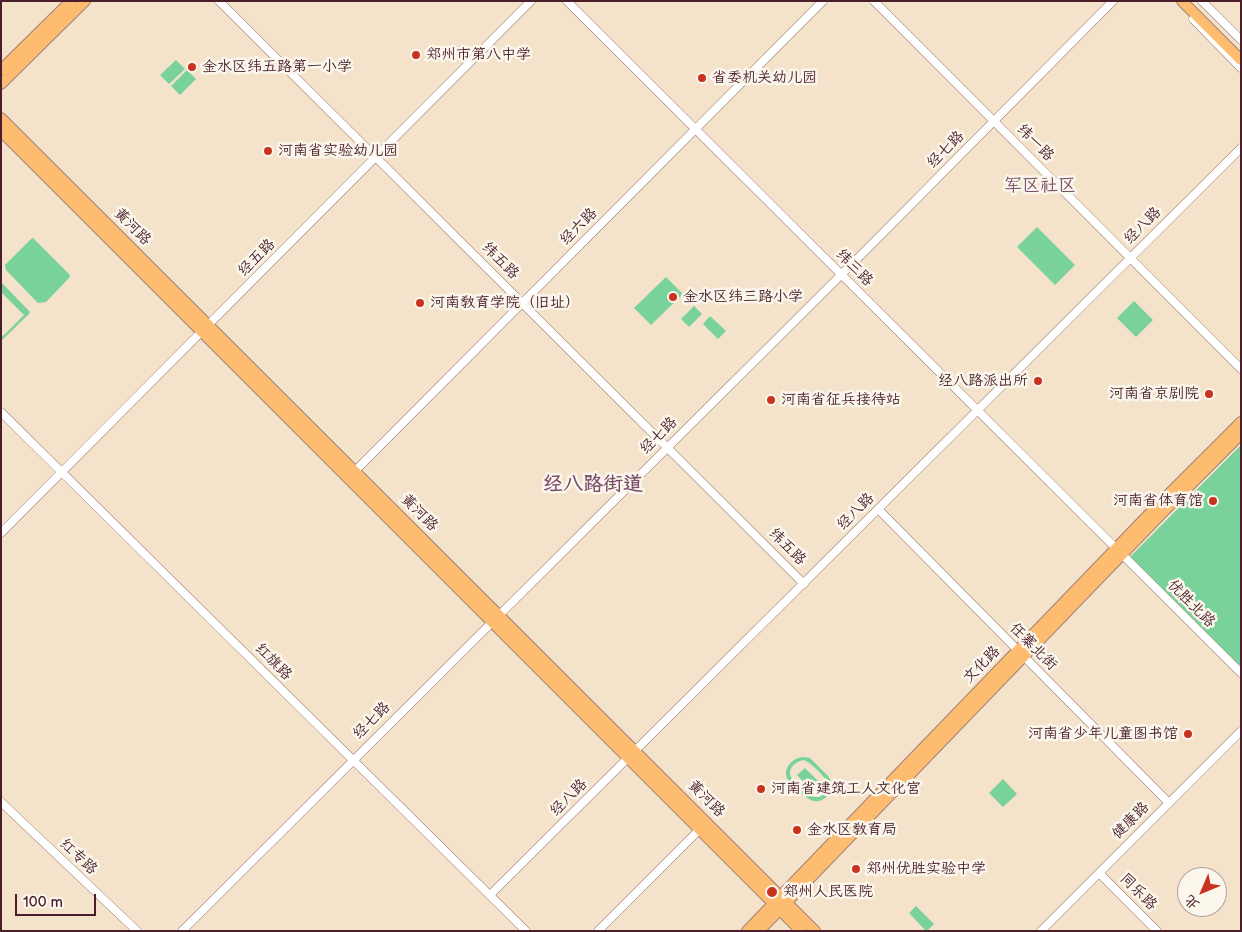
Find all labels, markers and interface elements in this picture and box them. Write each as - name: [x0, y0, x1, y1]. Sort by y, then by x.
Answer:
- place label: 郑州市第八中学: [426, 46, 531, 64]
- marker: 郑州市第八中学: [410, 49, 422, 61]
- place label: 金水区纬五路第一小学: [202, 58, 352, 76]
- marker: 金水区纬五路第一小学: [186, 61, 198, 73]
- place label: 省委机关幼儿园: [712, 69, 817, 87]
- marker: 省委机关幼儿园: [696, 72, 708, 84]
- street label: 纬一路: [1013, 121, 1057, 165]
- street label: 经七路: [924, 128, 968, 172]
- place label: 河南省实验幼儿园: [278, 142, 398, 160]
- marker: 河南省实验幼儿园: [262, 145, 274, 157]
- district label: 军区社区: [1004, 175, 1076, 197]
- street label: 经八路: [1121, 204, 1165, 248]
- street label: 黄河路: [110, 205, 154, 249]
- street label: 经六路: [557, 205, 601, 249]
- street label: 经五路: [235, 236, 279, 280]
- street label: 纬五路: [478, 239, 522, 283]
- street label: 纬三路: [832, 246, 876, 290]
- place label: 金水区纬三路小学: [683, 288, 803, 306]
- marker: 金水区纬三路小学: [667, 291, 679, 303]
- place label: 河南教育学院（旧址）: [430, 294, 580, 312]
- marker: 河南教育学院（旧址）: [414, 297, 426, 309]
- place label: 经八路派出所: [938, 372, 1028, 390]
- marker: 经八路派出所: [1032, 375, 1044, 387]
- place label: 河南省京剧院: [1109, 385, 1199, 403]
- marker: 河南省京剧院: [1203, 388, 1215, 400]
- place label: 河南省征兵接待站: [781, 391, 901, 409]
- marker: 河南省征兵接待站: [765, 394, 777, 406]
- street label: 经七路: [637, 414, 681, 458]
- district label: 经八路街道: [543, 473, 643, 497]
- street label: 经八路: [834, 490, 878, 534]
- street label: 黄河路: [397, 491, 441, 535]
- place label: 河南省体育馆: [1113, 492, 1203, 510]
- marker: 河南省体育馆: [1207, 495, 1219, 507]
- street label: 纬五路: [765, 525, 809, 569]
- street label: 优胜北路: [1163, 576, 1219, 632]
- street label: 任寨北街: [1005, 619, 1061, 675]
- street label: 红旗路: [251, 640, 295, 684]
- street label: 文化路: [960, 643, 1004, 687]
- street label: 经七路: [350, 699, 394, 743]
- place label: 河南省少年儿童图书馆: [1028, 725, 1178, 743]
- marker: 河南省少年儿童图书馆: [1182, 728, 1194, 740]
- street label: 经八路: [547, 776, 591, 820]
- street label: 黄河路: [684, 777, 728, 821]
- place label: 河南省建筑工人文化宫: [771, 780, 921, 798]
- marker: 河南省建筑工人文化宫: [755, 783, 767, 795]
- street label: 健康路: [1109, 799, 1153, 843]
- place label: 金水区教育局: [807, 821, 897, 839]
- marker: 金水区教育局: [791, 824, 803, 836]
- street label: 红专路: [55, 835, 101, 879]
- place label: 郑州优胜实验中学: [866, 860, 986, 878]
- marker: 郑州优胜实验中学: [850, 863, 862, 875]
- north arrow: [1177, 867, 1227, 917]
- street label: 同乐路: [1116, 870, 1160, 914]
- place label: 郑州人民医院: [783, 883, 873, 901]
- scale bar: [18, 884, 99, 916]
- marker: 郑州人民医院: [765, 885, 779, 899]
- text: 北: [1181, 891, 1203, 913]
- text: 100 m: [23, 893, 63, 912]

